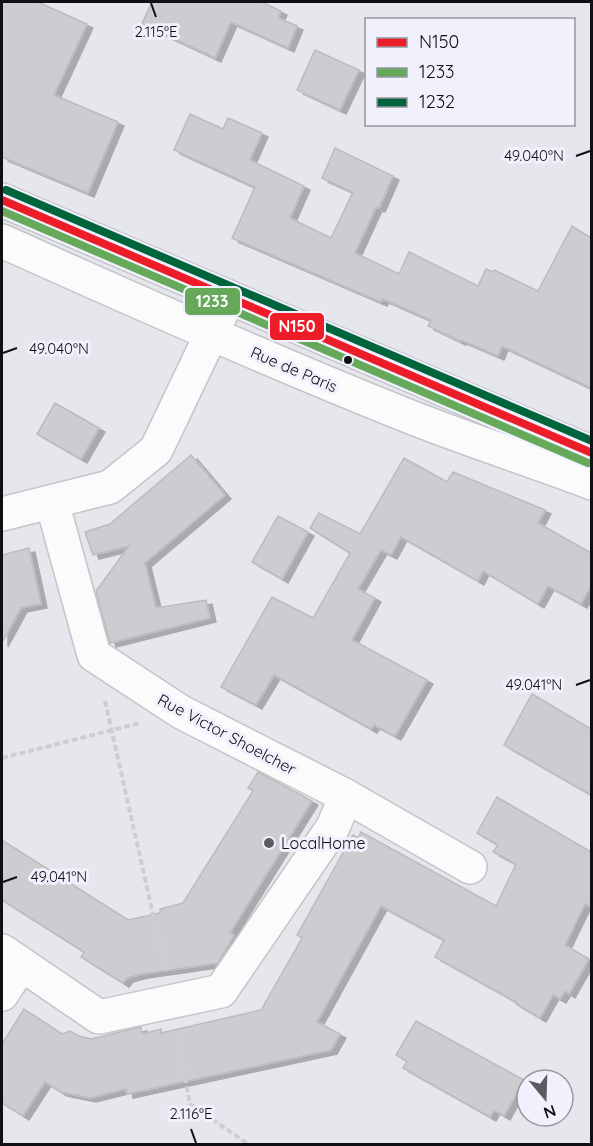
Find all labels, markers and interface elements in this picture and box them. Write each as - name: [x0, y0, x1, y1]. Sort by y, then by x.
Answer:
- legend: [365, 18, 575, 126]
- text: 2.115°E: [134, 22, 178, 41]
- text: N150: [419, 30, 459, 53]
- text: 1233: [419, 60, 455, 83]
- text: 1232: [419, 90, 455, 113]
- text: 49.040°N: [504, 146, 564, 165]
- line badge: 1233: [184, 287, 241, 316]
- text: 1233: [196, 291, 228, 311]
- line badge: N150: [269, 312, 325, 341]
- text: N150: [278, 316, 316, 336]
- text: 49.040°N: [29, 339, 89, 358]
- street label: Rue de Paris: [248, 342, 340, 396]
- unlabelled marker: [342, 354, 354, 366]
- text: 49.041°N: [506, 675, 562, 694]
- street label: Rue Victor Shoelcher: [154, 689, 300, 779]
- place label: LocalHome: [281, 833, 366, 853]
- marker: LocalHome: [262, 836, 276, 850]
- text: 49.041°N: [31, 867, 87, 886]
- north arrow: [515, 1068, 575, 1128]
- text: N: [541, 1101, 559, 1124]
- text: 2.116°E: [169, 1104, 213, 1123]

